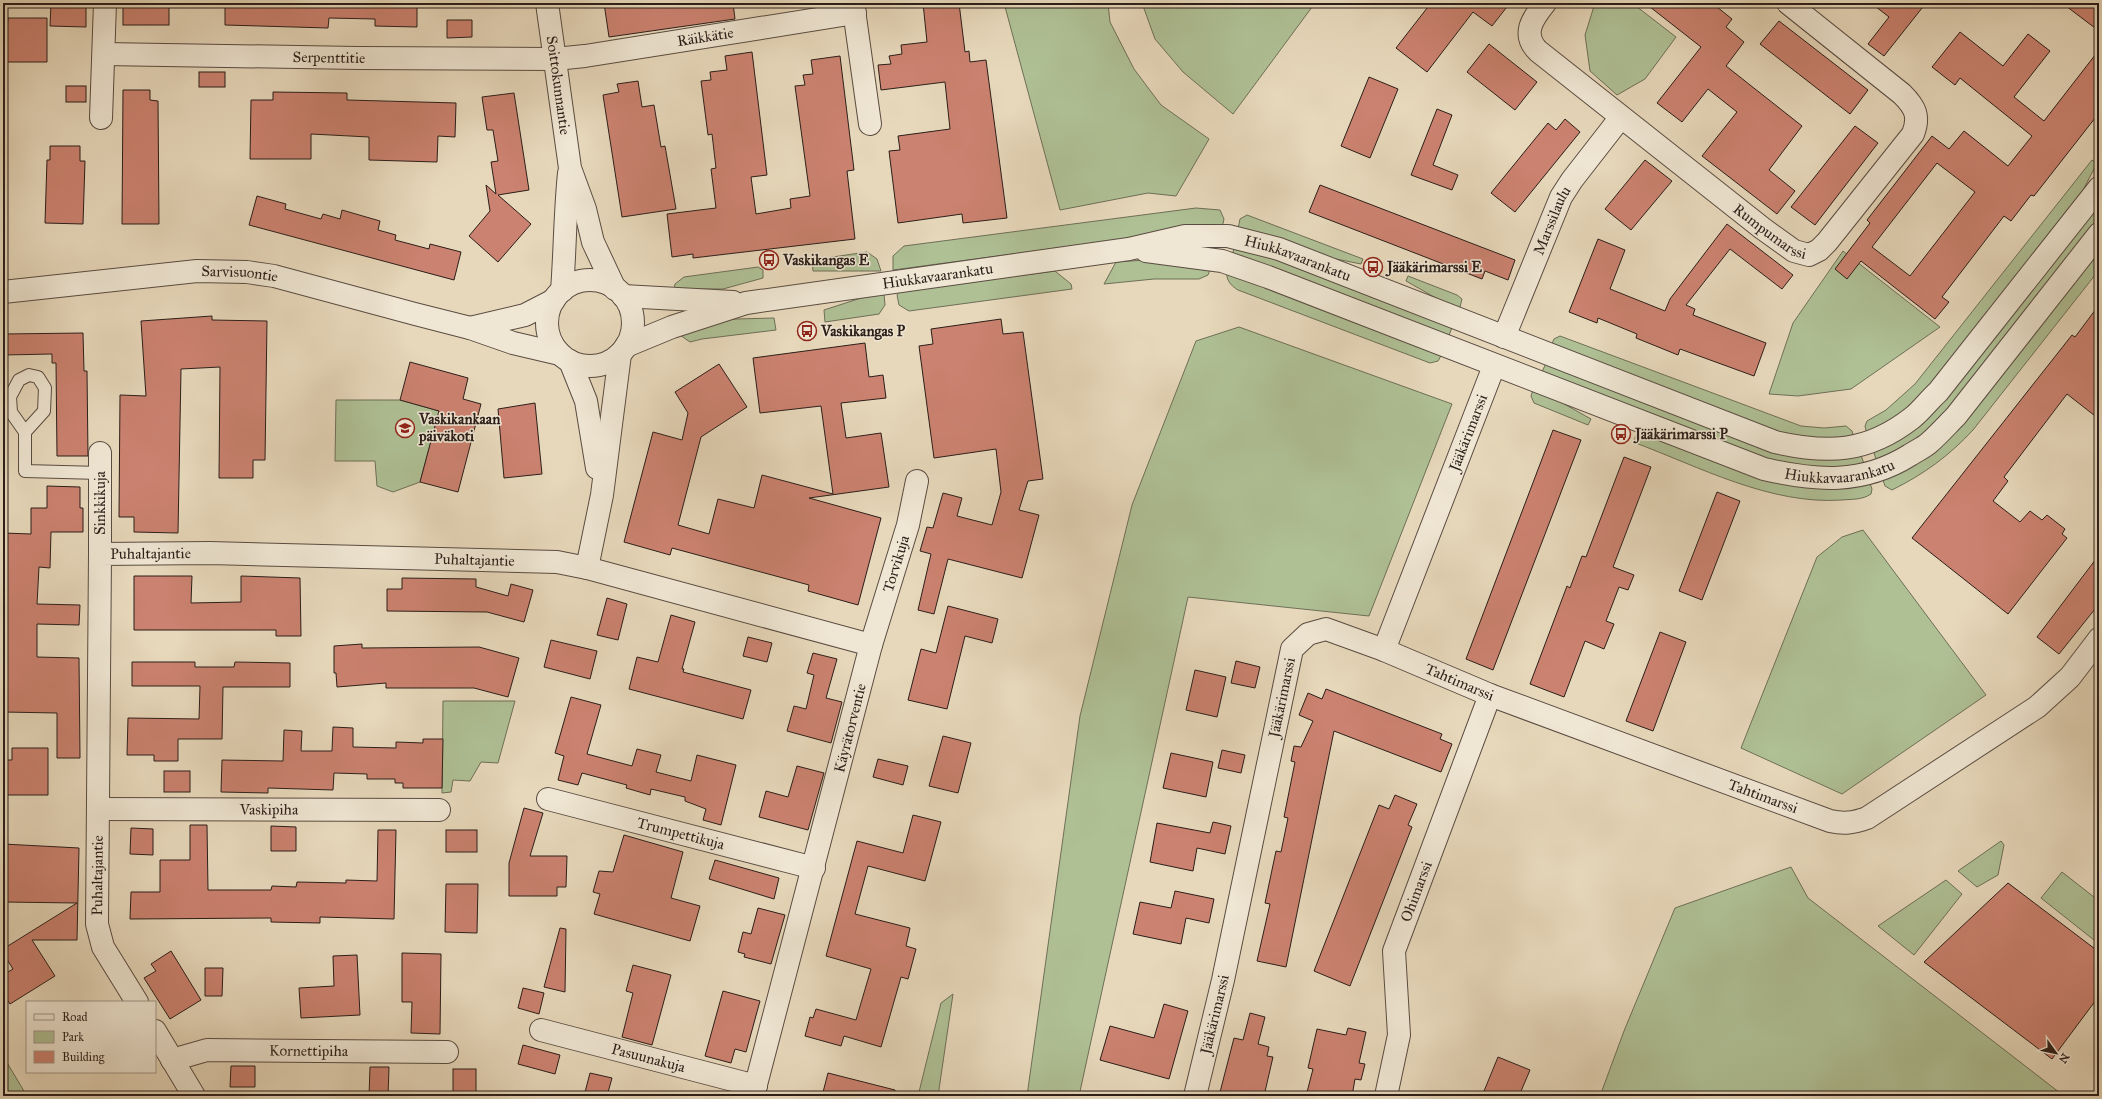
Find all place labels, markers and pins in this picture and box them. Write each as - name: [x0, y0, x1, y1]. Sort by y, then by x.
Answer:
- bus stop icon: Vaskikangas E: [758, 249, 780, 271]
- place label: Vaskikangas E: [782, 251, 870, 270]
- bus stop icon: Jääkärimarssi E: [1362, 256, 1384, 278]
- place label: Jääkärimarssi E: [1385, 258, 1482, 277]
- bus stop icon: Vaskikangas P: [796, 320, 818, 342]
- place label: Vaskikangas P: [820, 322, 906, 341]
- place label: Vaskikankaan päiväkoti: [418, 410, 501, 446]
- school or university icon: Vaskikankaan päiväkoti: [394, 417, 416, 439]
- bus stop icon: Jääkärimarssi P: [1610, 423, 1632, 445]
- place label: Jääkärimarssi P: [1633, 425, 1728, 444]

